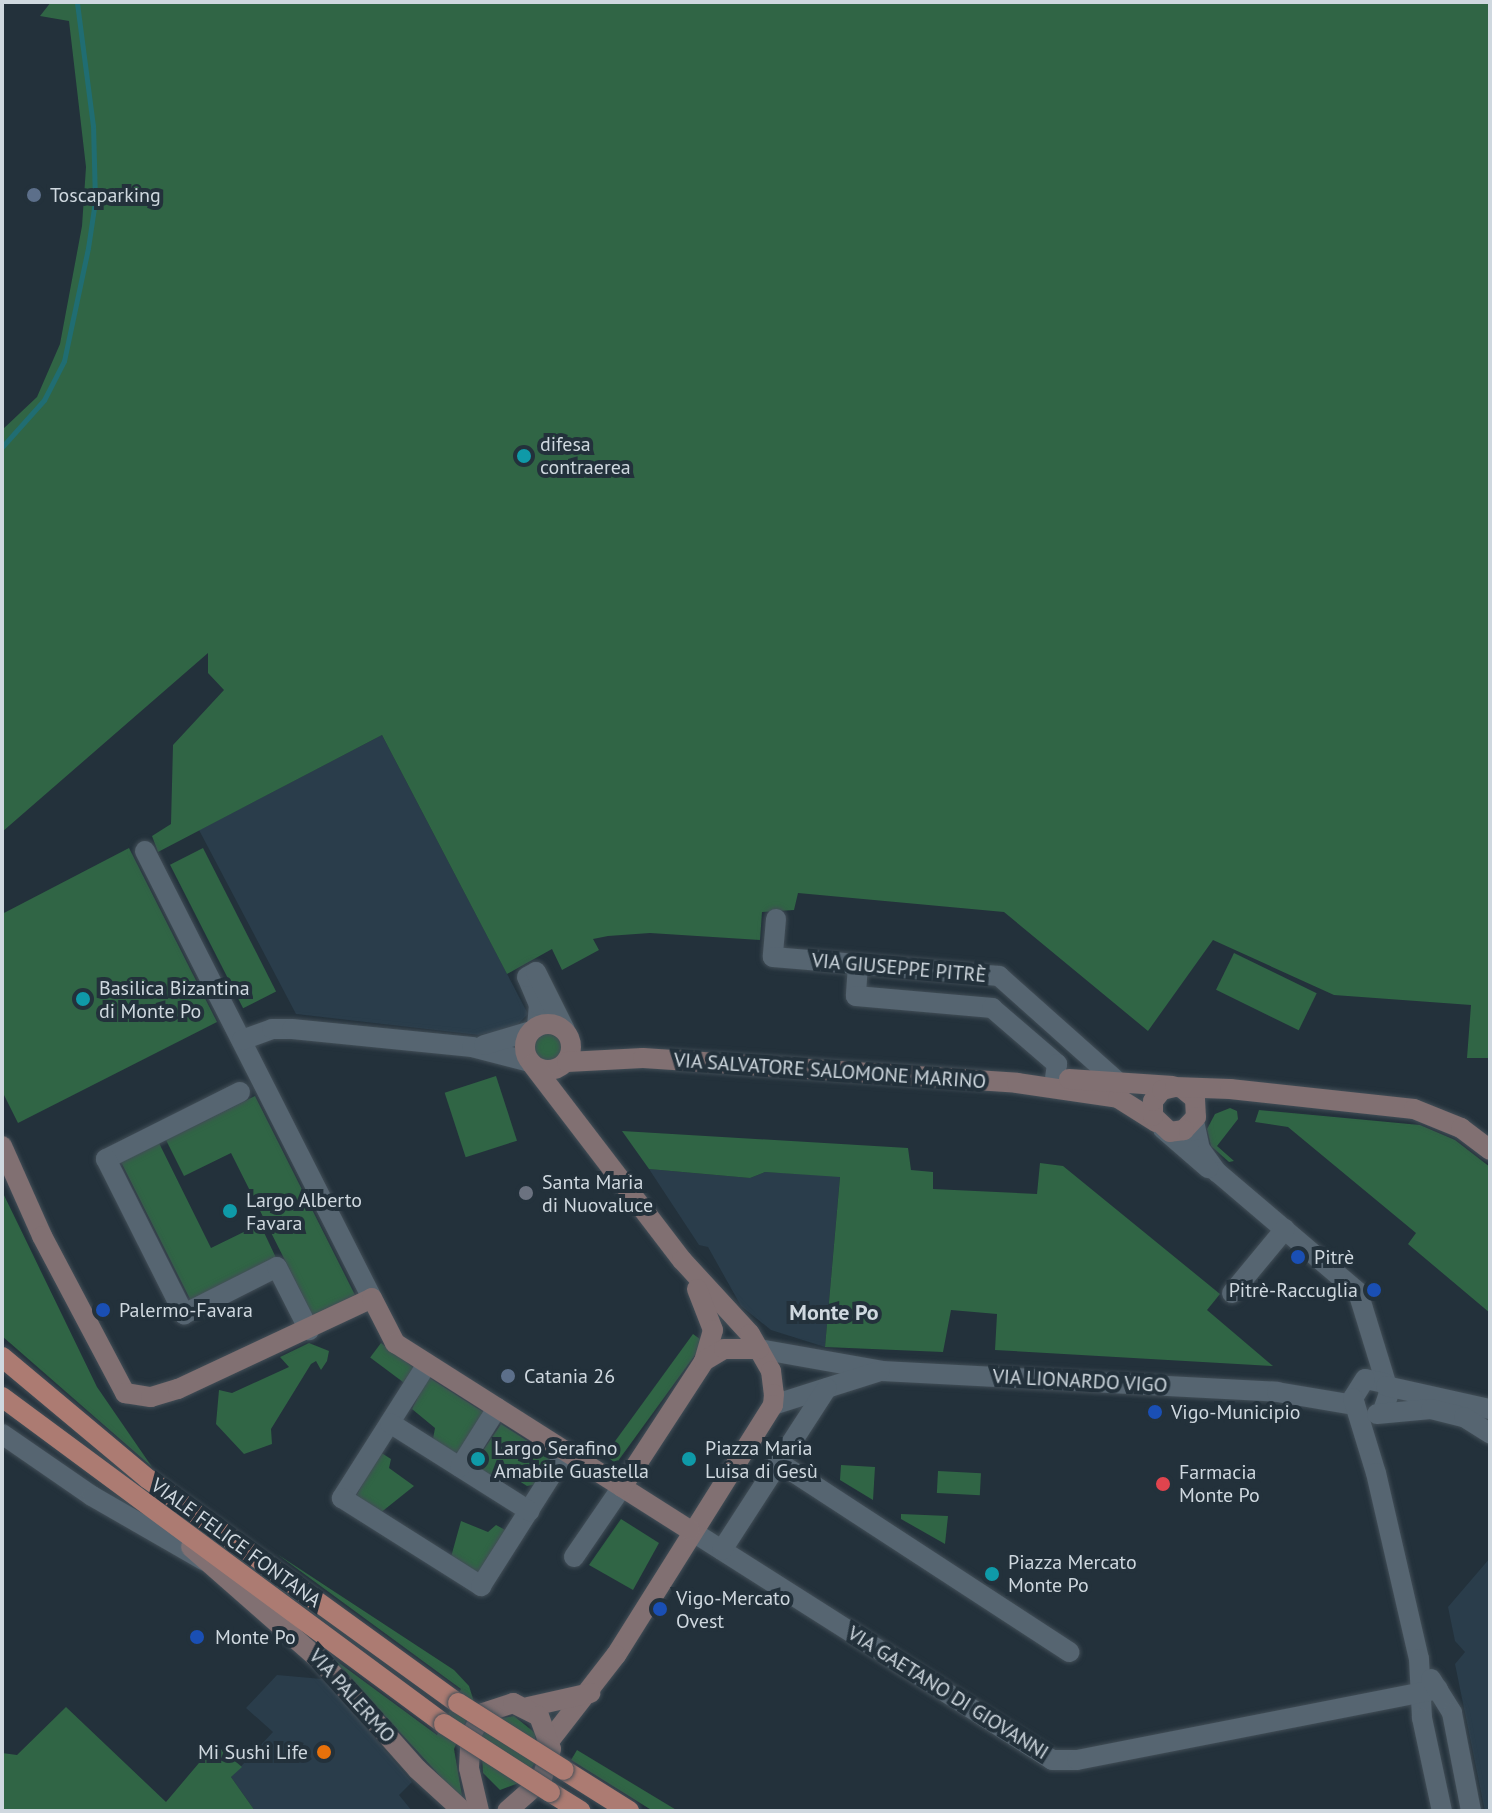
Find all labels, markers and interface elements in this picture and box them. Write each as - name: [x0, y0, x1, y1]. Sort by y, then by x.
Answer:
- place label: Toscaparking: [50, 183, 161, 207]
- marker: Toscaparking: [25, 186, 43, 204]
- place label: difesa contraerea: [540, 432, 631, 479]
- marker: difesa contraerea: [515, 447, 533, 465]
- street label: VIA GIUSEPPE PITRÈ: [810, 948, 988, 988]
- place label: Basilica Bizantina di Monte Po: [99, 976, 250, 1023]
- marker: Basilica Bizantina di Monte Po: [74, 990, 92, 1008]
- street label: VIA SALVATORE SALOMONE MARINO: [673, 1048, 987, 1094]
- place label: Santa Maria di Nuovaluce: [542, 1170, 653, 1217]
- marker: Santa Maria di Nuovaluce: [517, 1184, 535, 1202]
- place label: Largo Alberto Favara: [246, 1188, 363, 1235]
- marker: Largo Alberto Favara: [221, 1202, 239, 1220]
- place label: Pitrè: [1314, 1245, 1354, 1269]
- marker: Pitrè: [1289, 1248, 1307, 1266]
- place label: Pitrè-Raccuglia: [1229, 1278, 1358, 1302]
- marker: Pitrè-Raccuglia: [1365, 1281, 1383, 1299]
- place label: Palermo-Favara: [119, 1298, 253, 1322]
- district label: Monte Po: [789, 1300, 879, 1326]
- marker: Palermo-Favara: [94, 1301, 112, 1319]
- place label: Catania 26: [524, 1364, 615, 1388]
- street label: VIA LIONARDO VIGO: [991, 1364, 1169, 1398]
- marker: Catania 26: [499, 1367, 517, 1385]
- place label: Vigo-Municipio: [1171, 1400, 1301, 1424]
- marker: Vigo-Municipio: [1146, 1403, 1164, 1421]
- place label: Largo Serafino Amabile Guastella: [494, 1436, 649, 1483]
- place label: Piazza Maria Luisa di Gesù: [705, 1436, 818, 1483]
- marker: Largo Serafino Amabile Guastella: [469, 1450, 487, 1468]
- marker: Piazza Maria Luisa di Gesù: [680, 1450, 698, 1468]
- place label: Farmacia Monte Po: [1179, 1460, 1260, 1507]
- street label: VIALE FELICE FONTANA: [146, 1473, 326, 1613]
- marker: Farmacia Monte Po: [1154, 1475, 1172, 1493]
- place label: Piazza Mercato Monte Po: [1008, 1550, 1137, 1597]
- marker: Piazza Mercato Monte Po: [983, 1565, 1001, 1583]
- place label: Vigo-Mercato Ovest: [676, 1586, 790, 1633]
- marker: Vigo-Mercato Ovest: [651, 1600, 669, 1618]
- street label: VIA GAETANO DI GIOVANNI: [843, 1621, 1053, 1765]
- place label: Monte Po: [215, 1625, 296, 1649]
- marker: Monte Po: [186, 1626, 208, 1648]
- street label: VIA PALERMO: [304, 1644, 400, 1748]
- place label: Mi Sushi Life: [198, 1740, 308, 1764]
- marker: Mi Sushi Life: [315, 1743, 333, 1761]

